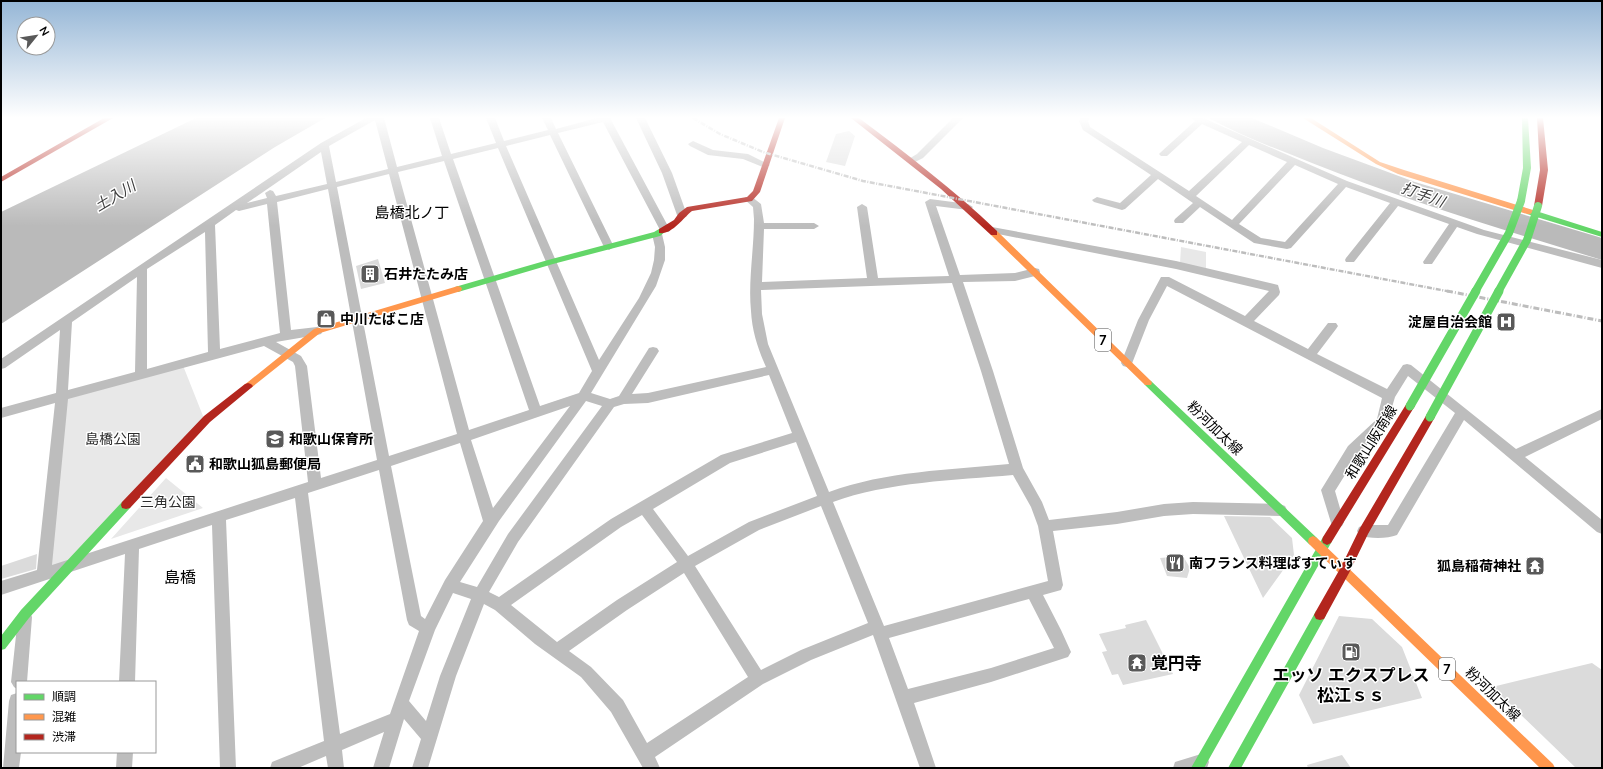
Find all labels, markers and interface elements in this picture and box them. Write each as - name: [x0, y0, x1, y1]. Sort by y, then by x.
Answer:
- north arrow: [16, 16, 56, 56]
- text: N: [37, 24, 53, 38]
- water label: 土入川: [91, 175, 141, 215]
- water label: 打手川: [1399, 178, 1449, 212]
- district label: 島橋北ノ丁: [374, 203, 450, 222]
- building icon: 石井たたみ店: [359, 263, 381, 285]
- place label: 石井たたみ店: [384, 265, 468, 283]
- shop icon: 中川たばこ店: [315, 308, 337, 330]
- place label: 中川たばこ店: [340, 310, 424, 328]
- hospital icon: 淀屋自治会館: [1495, 311, 1517, 333]
- place label: 淀屋自治会館: [1408, 313, 1492, 331]
- road number: 7: [1095, 329, 1111, 351]
- street label: 粉河加太線: [1184, 397, 1246, 459]
- street label: 和歌山阪南線: [1341, 402, 1401, 482]
- school or university icon: 和歌山保育所: [264, 428, 286, 450]
- park label: 島橋公園: [85, 430, 141, 448]
- place label: 和歌山保育所: [289, 430, 373, 448]
- public building icon: 和歌山狐島郵便局: [184, 453, 206, 475]
- place label: 和歌山狐島郵便局: [209, 455, 321, 473]
- park label: 三角公園: [140, 493, 196, 511]
- restaurant icon: 南フランス料理ぱすてぃす: [1164, 552, 1186, 574]
- place label: 南フランス料理ぱすてぃす: [1189, 554, 1357, 572]
- temple icon: 狐島稲荷神社: [1524, 555, 1546, 577]
- place label: 狐島稲荷神社: [1437, 557, 1521, 575]
- district label: 島橋: [164, 567, 196, 587]
- fuel station icon: エッソ エクスプレス 松江ｓｓ: [1340, 641, 1362, 663]
- temple icon: 覚円寺: [1126, 652, 1148, 674]
- place label: 覚円寺: [1151, 652, 1202, 673]
- road number: 7: [1439, 658, 1455, 680]
- street label: 粉河加太線: [1462, 663, 1524, 725]
- place label: エッソ エクスプレス 松江ｓｓ: [1272, 664, 1430, 705]
- legend: [16, 681, 156, 753]
- text: 順調: [52, 689, 76, 704]
- text: 混雑: [52, 709, 76, 724]
- text: 渋滞: [52, 729, 76, 744]

